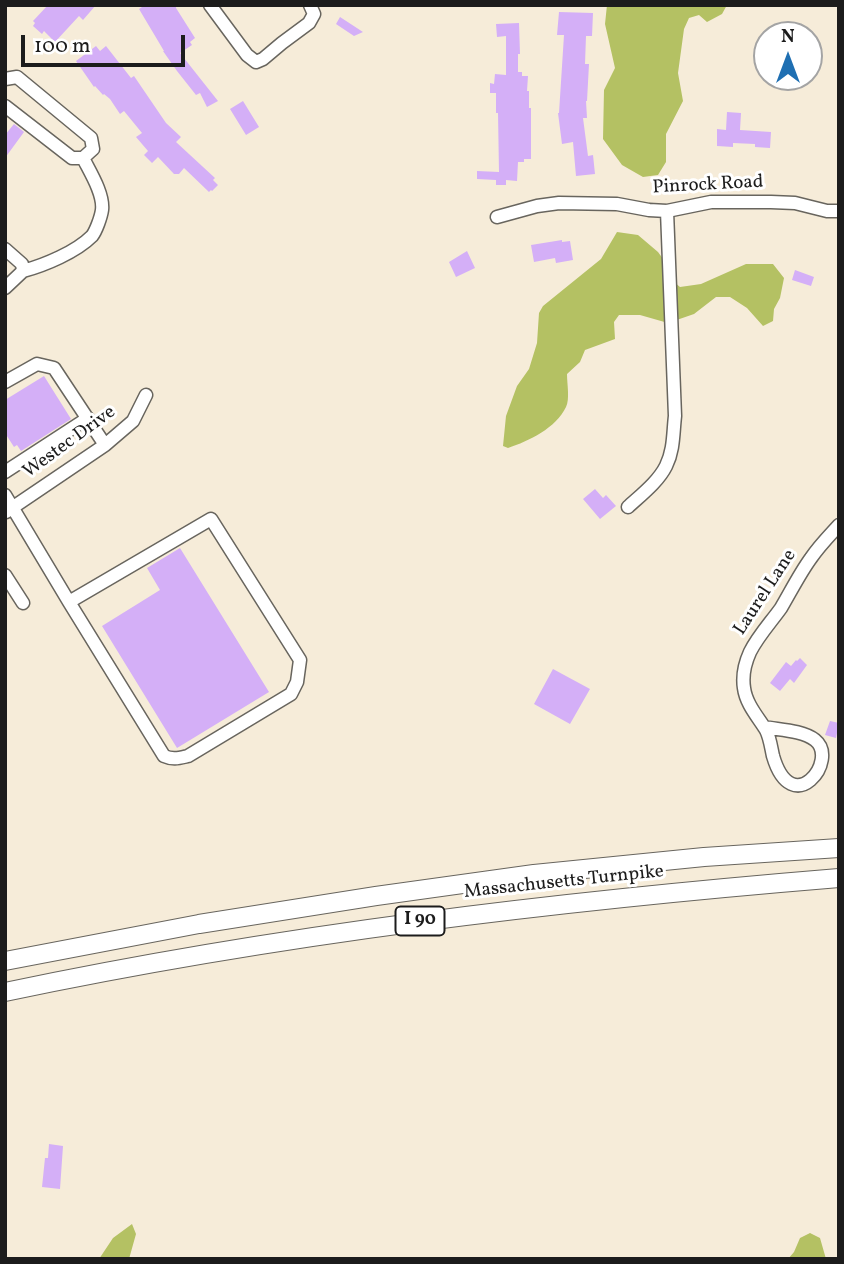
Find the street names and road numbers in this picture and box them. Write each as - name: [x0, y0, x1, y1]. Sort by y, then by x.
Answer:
- street label: Pinrock Road: [652, 172, 764, 200]
- street label: Westec Drive: [19, 402, 121, 484]
- street label: Laurel Lane: [730, 546, 802, 640]
- street label: Massachusetts Turnpike: [463, 861, 665, 905]
- road number: I 90: [396, 906, 444, 936]

